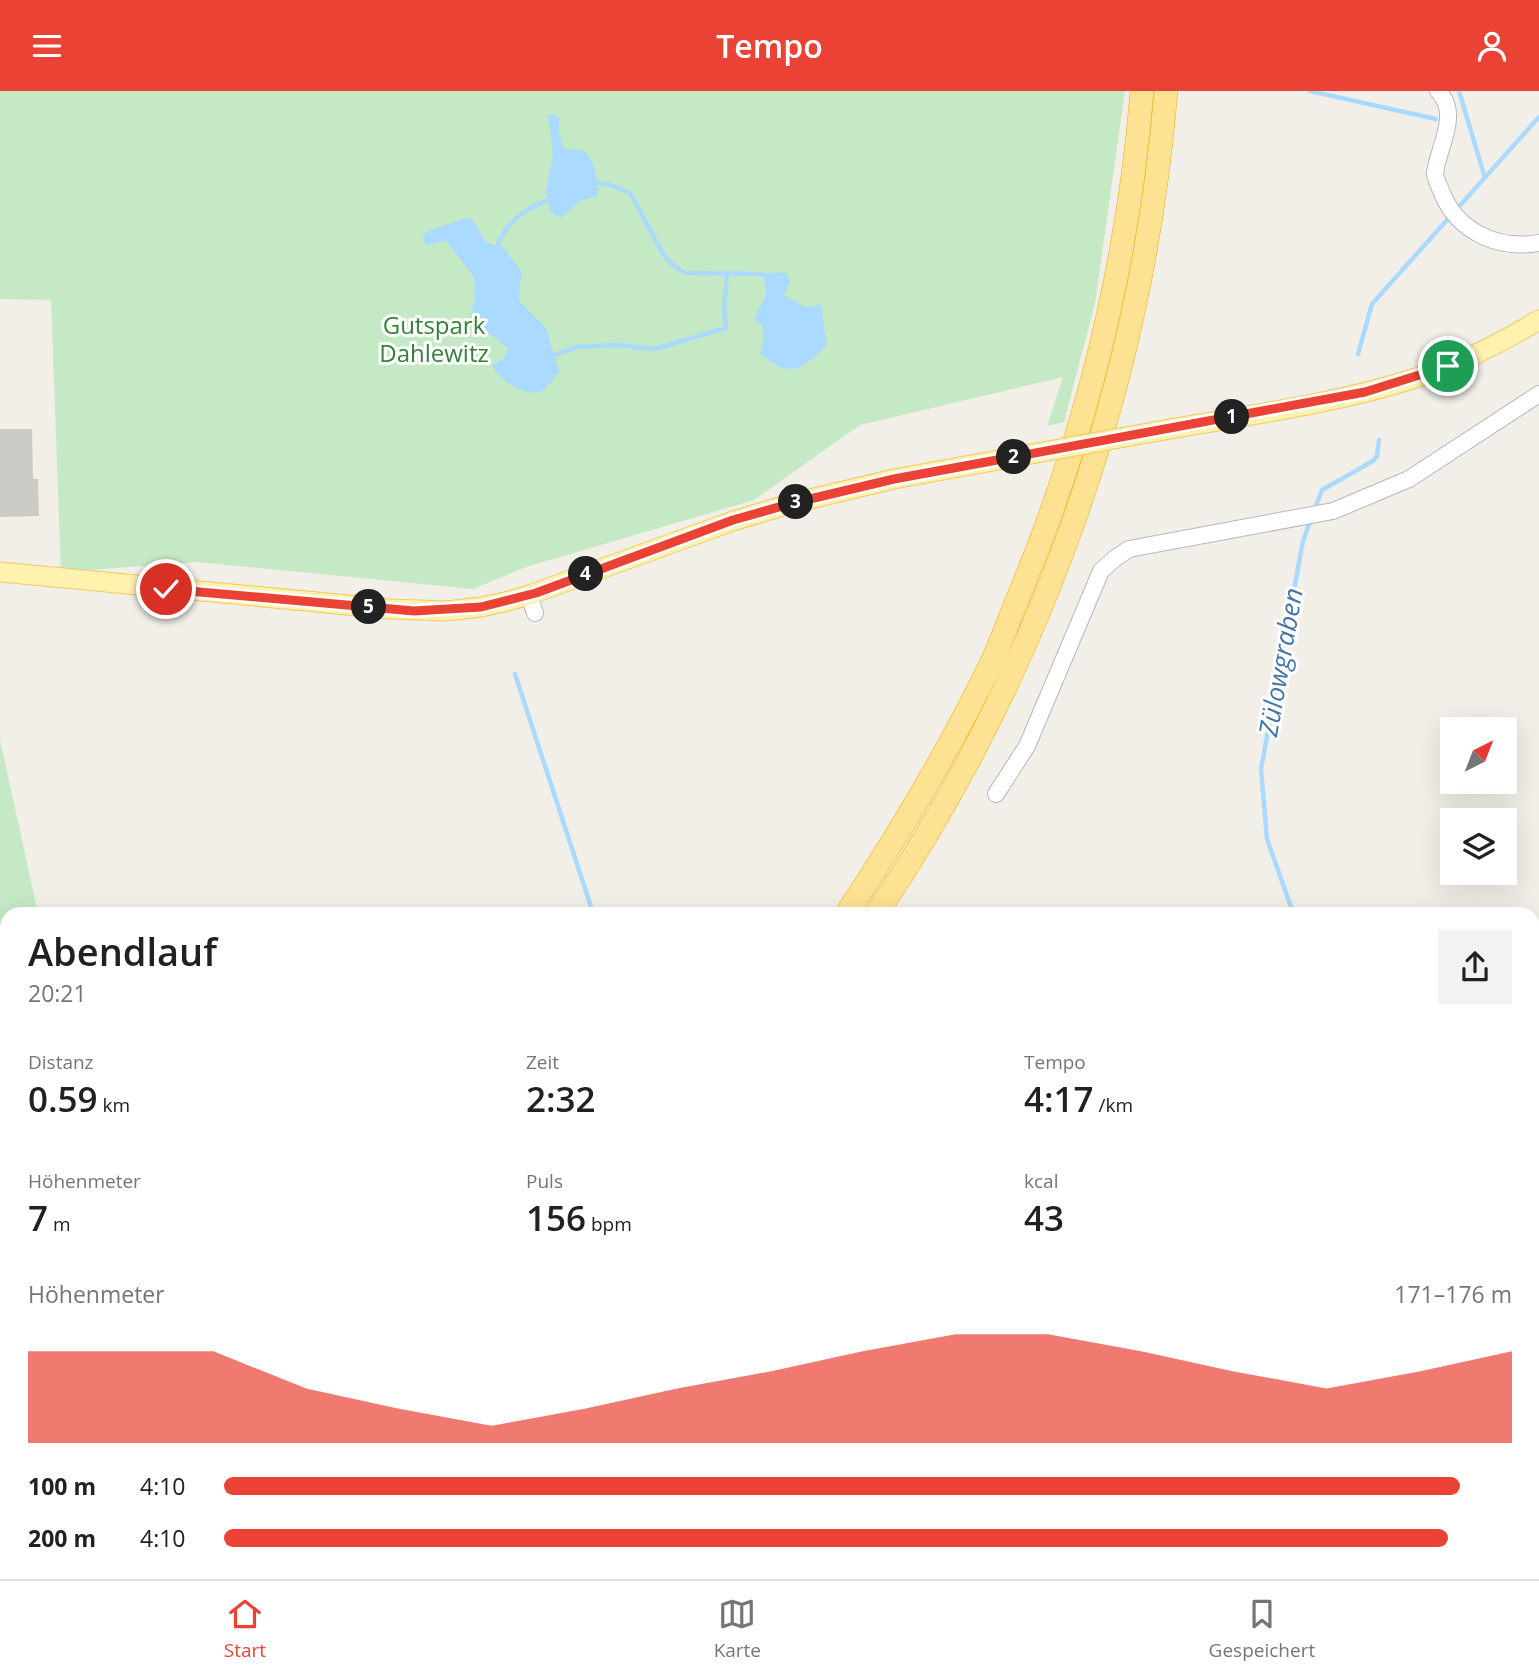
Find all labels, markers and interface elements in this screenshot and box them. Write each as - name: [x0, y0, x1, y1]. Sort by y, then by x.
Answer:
- text: Tempo: [716, 24, 823, 67]
- icon: menu: [28, 27, 66, 65]
- icon: person: [1473, 27, 1511, 65]
- park label: Gutspark Dahlewitz: [379, 308, 489, 369]
- pin: [1418, 336, 1478, 396]
- icon: arrive: [1429, 347, 1467, 385]
- pin: 1: [1214, 399, 1250, 435]
- text: 1: [1226, 403, 1237, 429]
- pin: 2: [996, 439, 1032, 475]
- text: 2: [1008, 443, 1019, 469]
- pin: 3: [778, 485, 814, 519]
- text: 3: [790, 488, 801, 514]
- pin: 4: [568, 557, 604, 591]
- pin: [136, 559, 196, 619]
- text: 4: [580, 560, 591, 586]
- icon: check: [147, 570, 185, 608]
- water label: Zülowgraben: [1249, 585, 1311, 740]
- pin: 5: [352, 589, 386, 625]
- text: 5: [363, 593, 374, 619]
- north arrow: [1440, 717, 1517, 795]
- map controls: [1440, 717, 1517, 885]
- button: layers: [1440, 808, 1517, 885]
- text: Abendlauf: [28, 925, 217, 977]
- button: share: [1438, 930, 1512, 1004]
- text: 20:21: [28, 977, 87, 1009]
- text: Distanz: [28, 1049, 94, 1075]
- text: Zeit: [526, 1049, 559, 1075]
- text: Tempo: [1024, 1049, 1086, 1075]
- text: 0.59: [28, 1075, 98, 1122]
- text: 2:32: [526, 1075, 596, 1122]
- text: 4:17: [1024, 1075, 1094, 1122]
- text: km: [98, 1092, 130, 1118]
- text: /km: [1094, 1092, 1133, 1118]
- text: Höhenmeter: [28, 1168, 141, 1194]
- text: Puls: [526, 1168, 563, 1194]
- text: kcal: [1024, 1168, 1058, 1194]
- text: 7: [28, 1194, 48, 1241]
- text: 156: [526, 1194, 586, 1241]
- text: 43: [1024, 1194, 1064, 1241]
- text: m: [48, 1211, 71, 1237]
- text: bpm: [586, 1211, 632, 1237]
- text: Höhenmeter: [28, 1278, 165, 1310]
- text: 171–176 m: [1394, 1278, 1512, 1310]
- text: 100 m: [28, 1470, 96, 1502]
- text: 4:10: [140, 1470, 186, 1502]
- text: 200 m: [28, 1522, 96, 1554]
- text: 4:10: [140, 1522, 186, 1554]
- tab: Start: [224, 1595, 266, 1663]
- tab: Karte: [714, 1595, 761, 1663]
- tab: Gespeichert: [1209, 1595, 1315, 1663]

